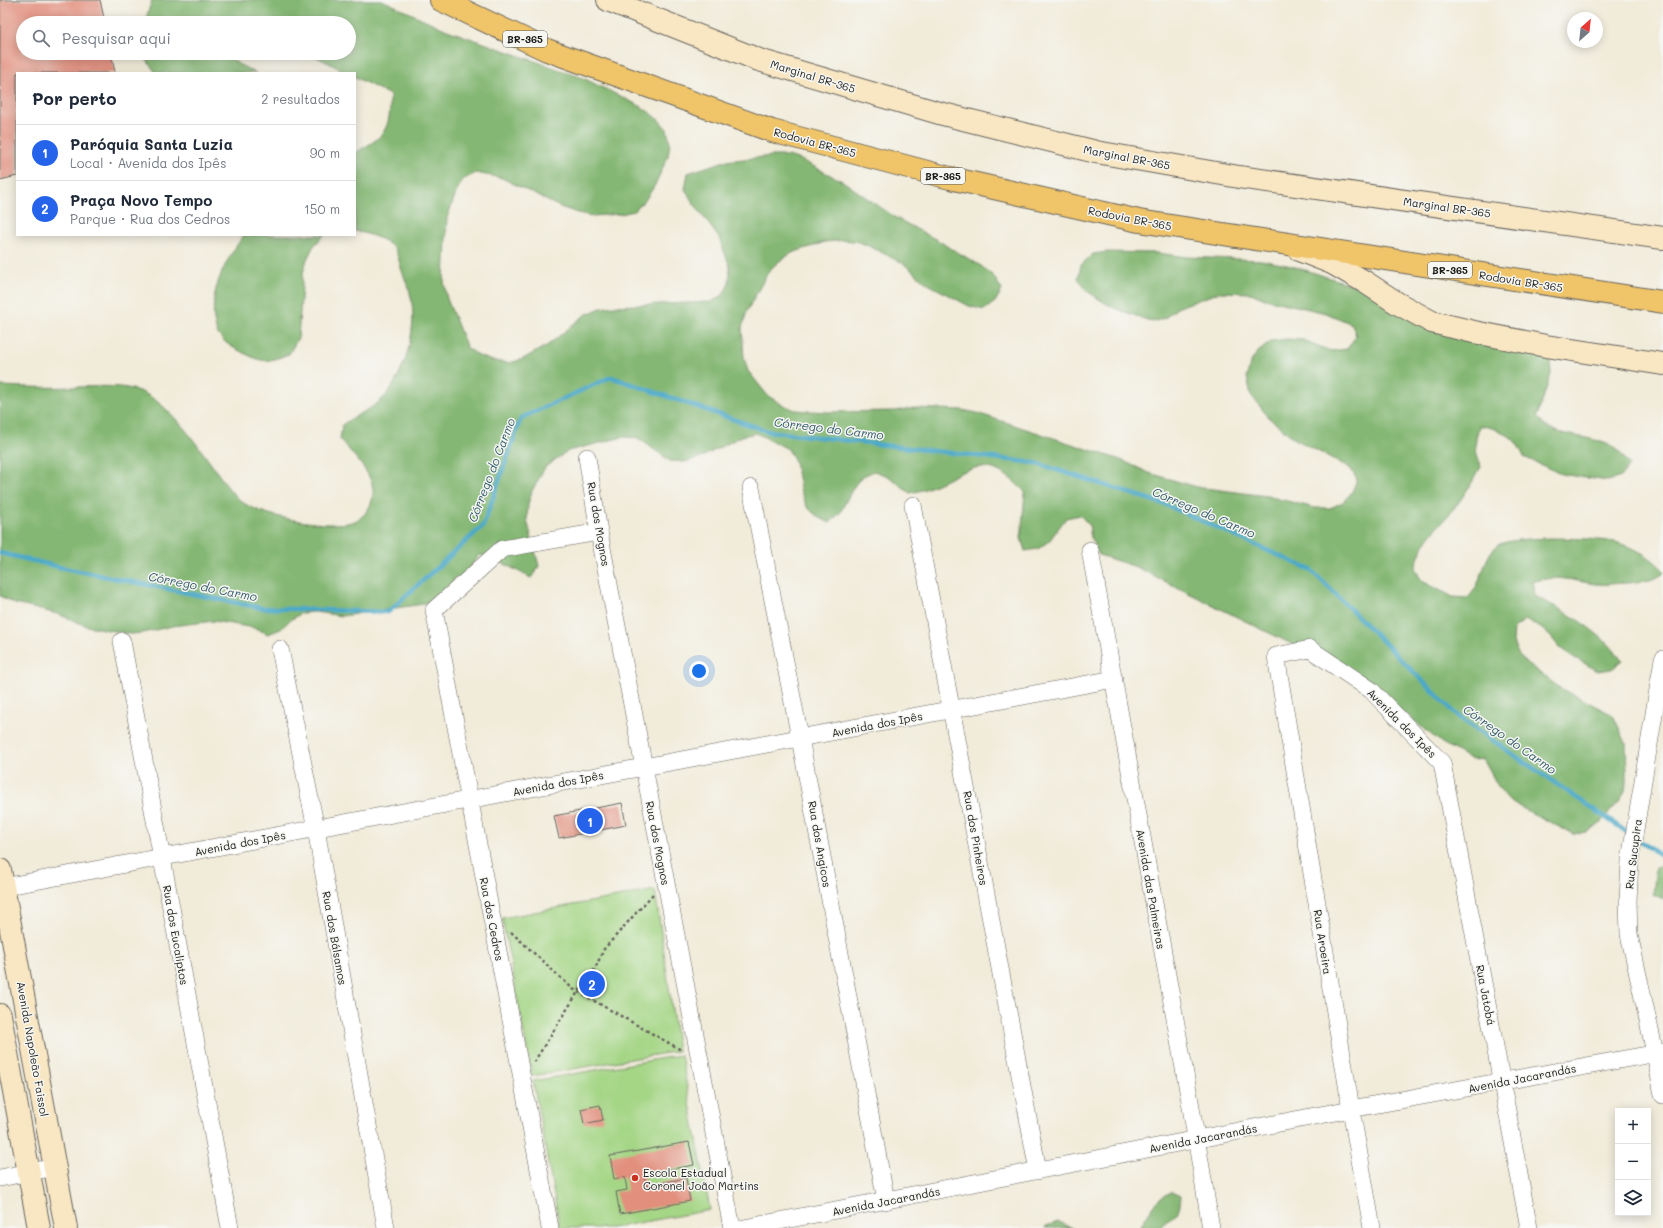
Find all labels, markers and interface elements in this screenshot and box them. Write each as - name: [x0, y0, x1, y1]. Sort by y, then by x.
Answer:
- north arrow: [1567, 12, 1603, 48]
- search box: [16, 16, 356, 60]
- icon: search: [30, 27, 52, 49]
- text: Pesquisar aqui: [62, 28, 171, 48]
- road number: BR-365: [503, 31, 547, 47]
- street label: Marginal BR-365: [769, 56, 857, 96]
- text: Por perto: [32, 87, 116, 109]
- text: 2 resultados: [261, 90, 340, 107]
- street label: Rodovia BR-365: [772, 124, 858, 160]
- text: Paróquia Santa Luzia: [70, 134, 233, 154]
- street label: Marginal BR-365: [1082, 141, 1172, 173]
- text: 1: [42, 144, 48, 161]
- text: 90 m: [310, 144, 340, 161]
- text: Local · Avenida dos Ipês: [70, 154, 227, 171]
- road number: BR-365: [921, 168, 965, 184]
- text: Praça Novo Tempo: [70, 190, 212, 210]
- street label: Marginal BR-365: [1402, 193, 1492, 221]
- text: 2: [41, 200, 49, 217]
- text: 150 m: [304, 200, 340, 217]
- street label: Rodovia BR-365: [1087, 203, 1173, 233]
- text: Parque · Rua dos Cedros: [70, 210, 230, 227]
- road number: BR-365: [1428, 262, 1472, 278]
- street label: Rodovia BR-365: [1478, 267, 1564, 295]
- water label: Córrego do Carmo: [773, 413, 885, 443]
- water label: Córrego do Carmo: [464, 416, 518, 524]
- street label: Rua dos Mognos: [584, 481, 614, 567]
- water label: Córrego do Carmo: [1150, 483, 1258, 541]
- water label: Córrego do Carmo: [147, 568, 259, 604]
- your location: [689, 661, 709, 681]
- street label: Avenida dos Ipês: [1364, 685, 1440, 761]
- water label: Córrego do Carmo: [1460, 701, 1560, 777]
- street label: Avenida dos Ipês: [830, 708, 924, 740]
- street label: Avenida dos Ipês: [511, 767, 605, 799]
- street label: Rua dos Pinheiros: [960, 790, 992, 886]
- street label: Rua dos Mognos: [642, 800, 674, 886]
- street label: Rua dos Angicos: [805, 800, 835, 888]
- pin: 1: [577, 806, 603, 836]
- street label: Rua Sucupira: [1621, 818, 1645, 890]
- street label: Avenida dos Ipês: [193, 827, 287, 859]
- street label: Avenida das Palmeiras: [1133, 828, 1169, 950]
- street label: Rua dos Cedros: [477, 876, 507, 962]
- street label: Rua dos Eucaliptos: [160, 884, 192, 986]
- street label: Rua dos Bálsamos: [319, 890, 351, 986]
- street label: Rua Aroeira: [1310, 908, 1336, 976]
- street label: Rua Jatobá: [1473, 963, 1499, 1027]
- pin: 2: [579, 969, 605, 999]
- street label: Avenida Napoleão Faissol: [14, 980, 52, 1118]
- street label: Avenida Jacarandás: [1467, 1060, 1577, 1096]
- map controls: [1615, 1108, 1651, 1216]
- button: +: [1615, 1108, 1651, 1144]
- street label: Avenida Jacarandás: [1148, 1120, 1258, 1156]
- button: −: [1615, 1144, 1651, 1180]
- place label: Escola Estadual Coronel João Martins: [643, 1165, 759, 1193]
- marker: Escola Estadual Coronel João Martins: [630, 1173, 640, 1183]
- button: layers: [1615, 1180, 1651, 1216]
- street label: Avenida Jacarandás: [831, 1183, 941, 1219]

